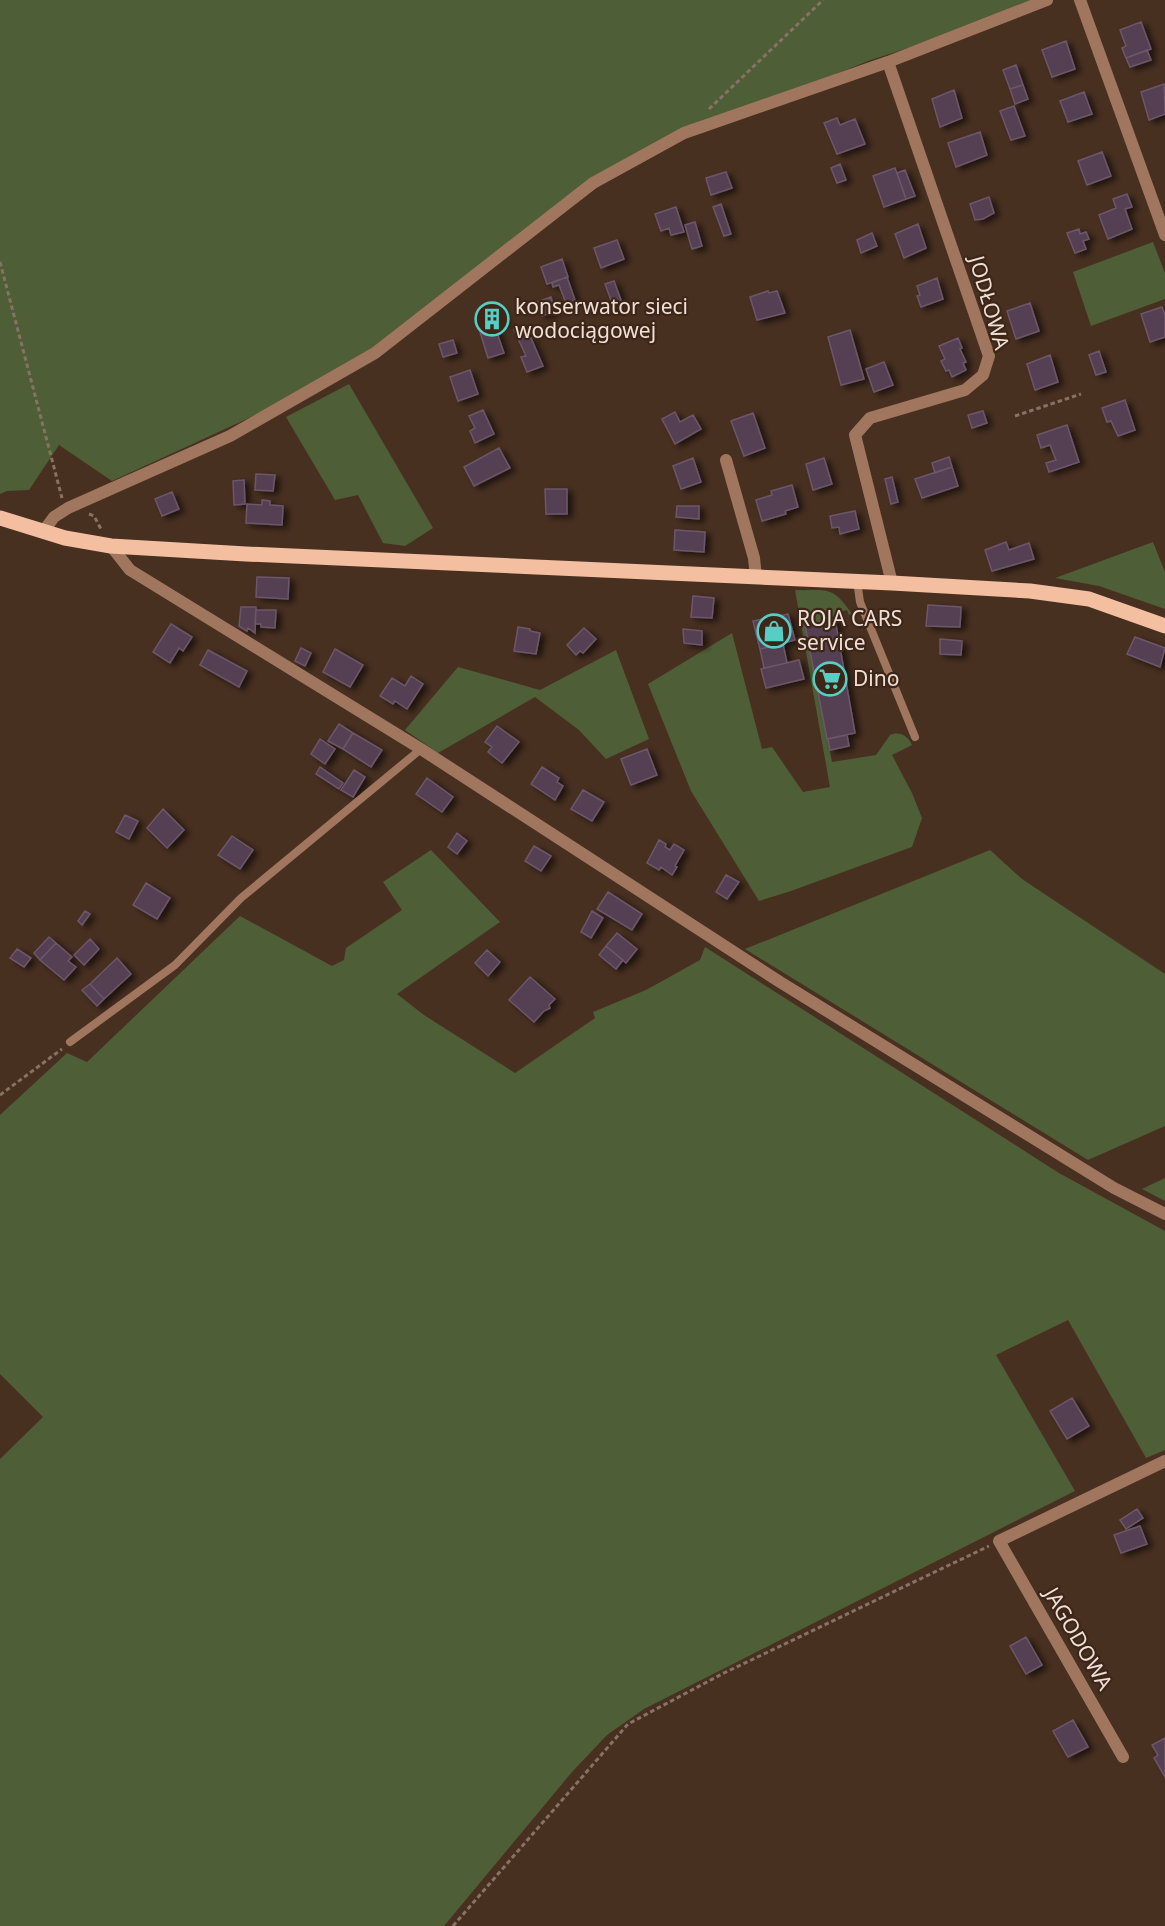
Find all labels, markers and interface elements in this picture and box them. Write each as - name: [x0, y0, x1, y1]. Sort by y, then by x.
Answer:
- street label: JODŁOWA: [963, 251, 1017, 353]
- place label: konserwator sieci wodociągowej: [515, 292, 688, 344]
- building icon: konserwator sieci wodociągowej: [474, 301, 510, 337]
- place label: ROJA CARS service: [797, 604, 902, 656]
- shop icon: ROJA CARS service: [756, 613, 792, 649]
- supermarket icon: Dino: [812, 661, 848, 697]
- place label: Dino: [853, 664, 899, 692]
- street label: JAGODOWA: [1037, 1580, 1120, 1695]

